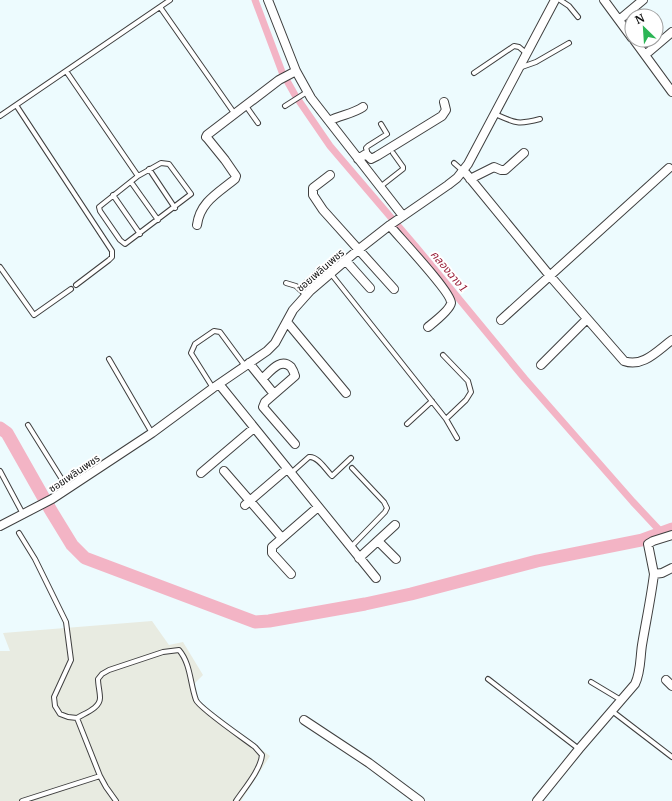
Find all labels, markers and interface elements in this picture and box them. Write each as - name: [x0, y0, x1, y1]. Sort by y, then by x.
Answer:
- north arrow: [624, 8, 664, 48]
- text: N: [633, 11, 647, 27]
- street label: ซอยเพลินเพชร: [294, 246, 347, 295]
- water label: คลองฉาง 1: [428, 248, 470, 295]
- street label: ซอยเพลินเพชร: [46, 451, 102, 495]

